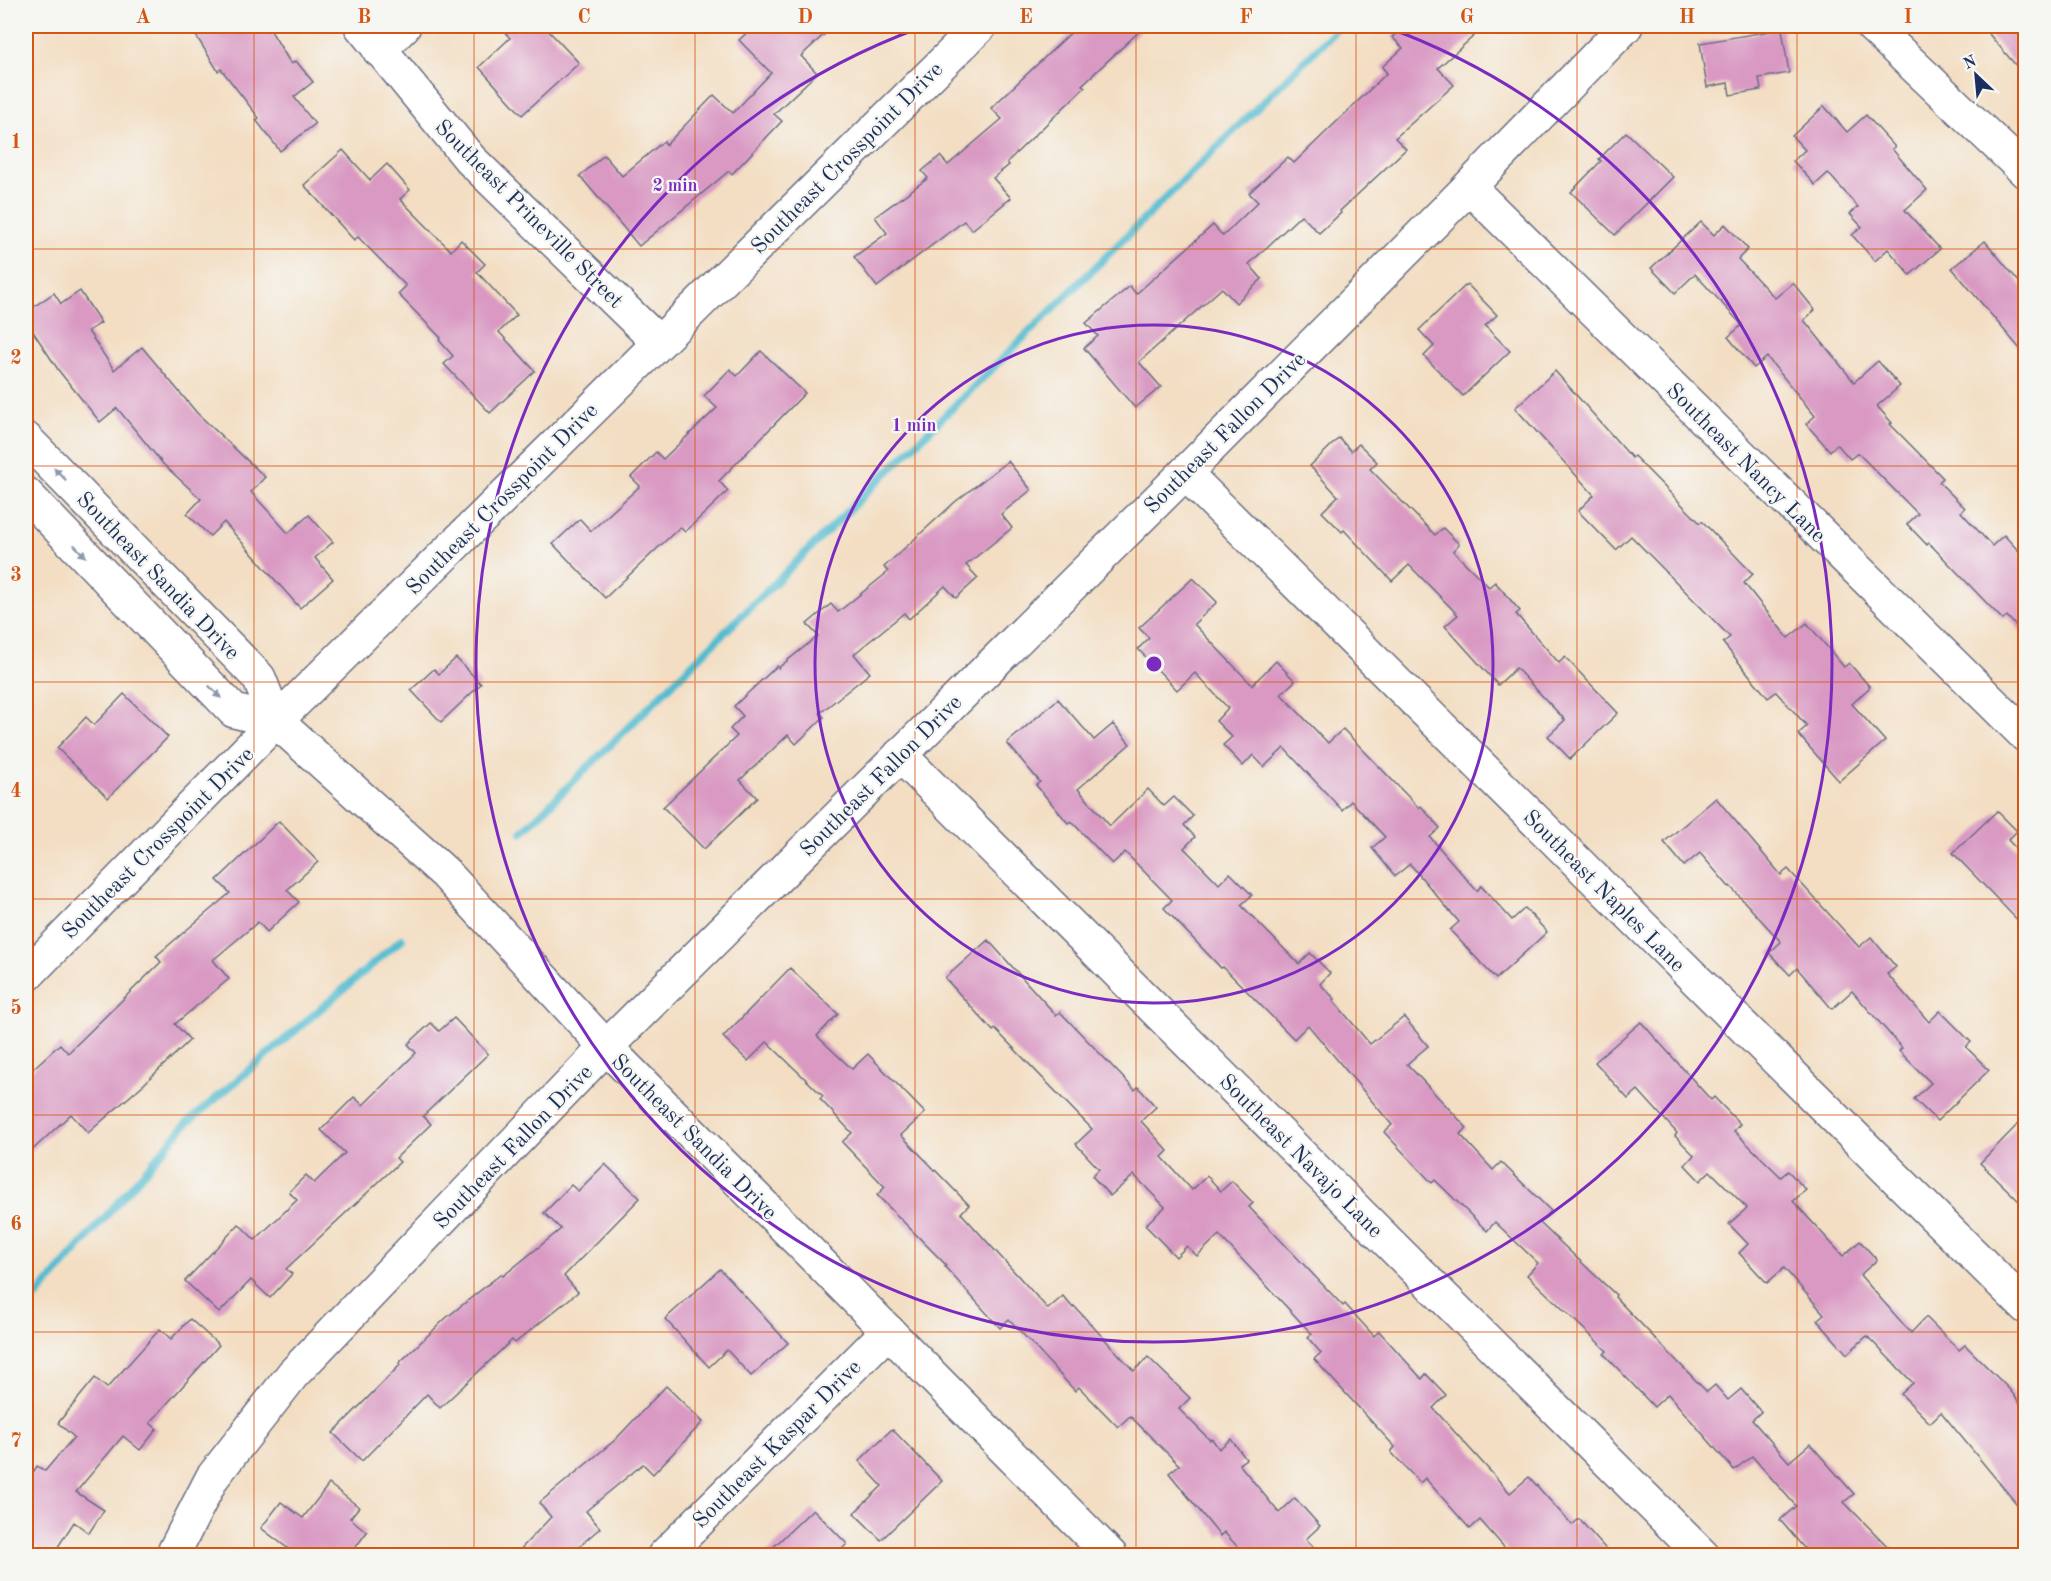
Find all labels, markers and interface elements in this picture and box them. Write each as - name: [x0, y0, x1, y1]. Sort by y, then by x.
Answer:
- text: A: [135, 8, 151, 28]
- text: B: [357, 8, 371, 28]
- text: C: [577, 8, 591, 28]
- text: D: [797, 8, 813, 28]
- text: E: [1019, 8, 1033, 28]
- text: F: [1239, 8, 1253, 28]
- text: G: [1460, 8, 1474, 28]
- text: H: [1679, 8, 1695, 28]
- text: I: [1904, 8, 1912, 28]
- north arrow: [1946, 45, 2006, 105]
- text: N: [1961, 53, 1980, 73]
- street label: Southeast Crosspoint Drive: [747, 58, 947, 258]
- street label: Southeast Prineville Street: [430, 116, 627, 313]
- text: 1: [10, 133, 22, 153]
- text: 2 min: [652, 177, 698, 195]
- street label: Southeast Fallon Drive: [1140, 348, 1310, 518]
- text: 2: [10, 349, 22, 369]
- street label: Southeast Nancy Lane: [1662, 380, 1829, 547]
- street label: Southeast Crosspoint Drive: [402, 399, 602, 599]
- text: 1 min: [891, 417, 937, 435]
- one-way arrow: [53, 467, 67, 481]
- street label: Southeast Sandia Drive: [72, 488, 243, 665]
- one-way arrow: [73, 544, 87, 558]
- text: 3: [10, 566, 22, 586]
- centre of rings: [1144, 654, 1164, 674]
- one-way arrow: [208, 685, 222, 699]
- street label: Southeast Fallon Drive: [796, 691, 966, 861]
- street label: Southeast Crosspoint Drive: [58, 743, 258, 943]
- text: 4: [10, 782, 22, 802]
- street label: Southeast Naples Lane: [1518, 806, 1689, 977]
- text: 5: [10, 998, 22, 1019]
- street label: Southeast Sandia Drive: [607, 1050, 781, 1224]
- street label: Southeast Fallon Drive: [430, 1061, 597, 1234]
- street label: Southeast Navajo Lane: [1215, 1070, 1387, 1242]
- text: 6: [10, 1215, 22, 1235]
- street label: Southeast Kaspar Drive: [689, 1356, 866, 1533]
- text: 7: [10, 1432, 22, 1452]

